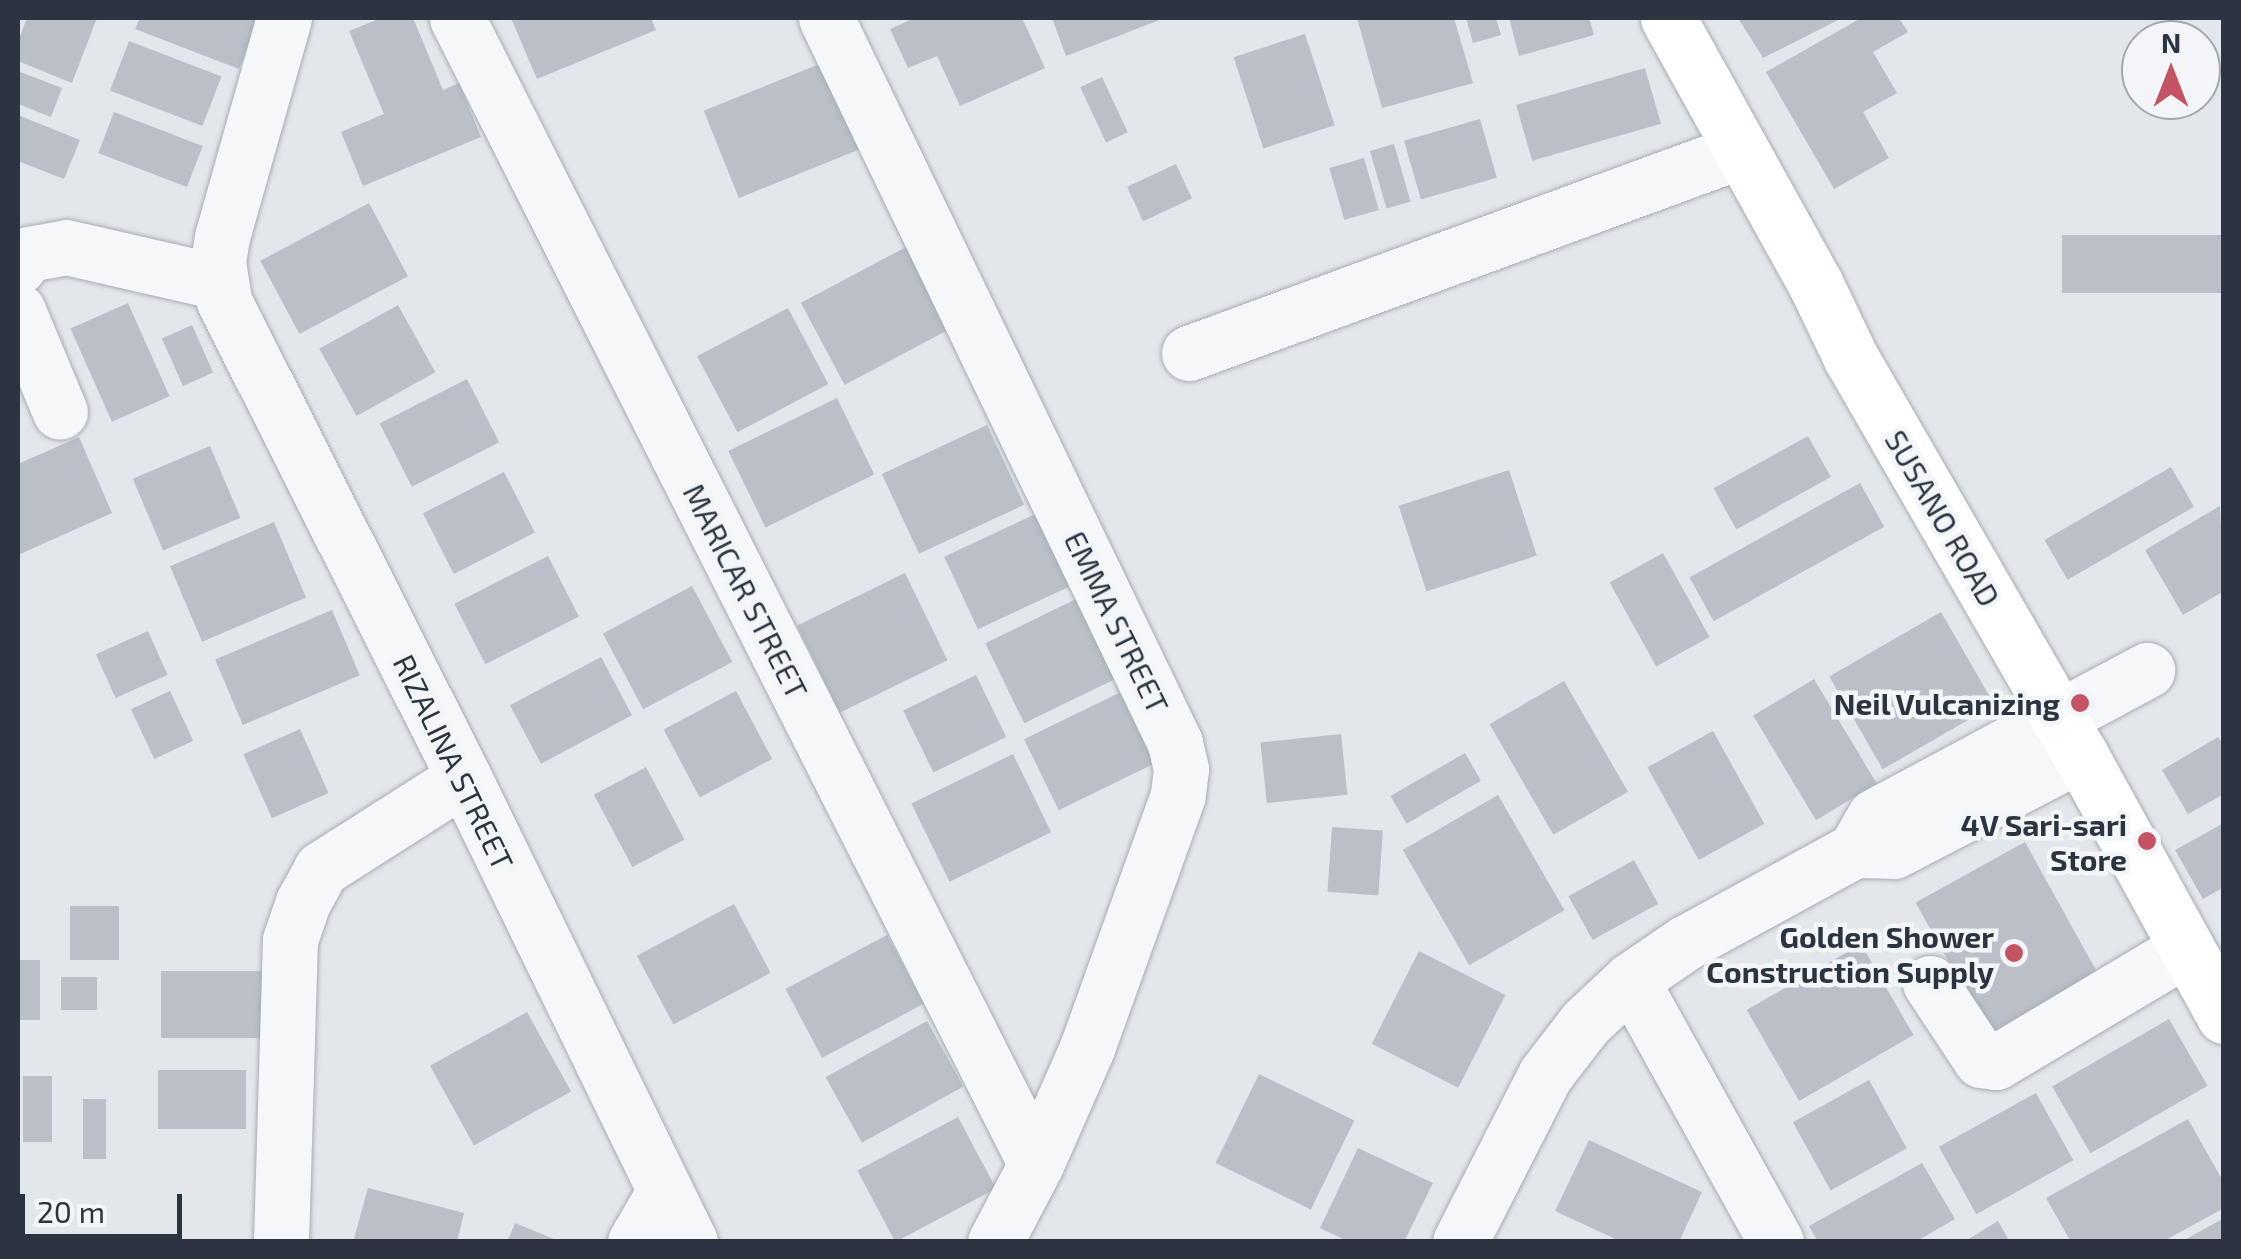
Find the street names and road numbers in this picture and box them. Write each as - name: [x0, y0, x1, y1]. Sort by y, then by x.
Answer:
- street label: SUSANO ROAD: [1878, 424, 2008, 612]
- street label: MARICAR STREET: [676, 478, 816, 704]
- street label: EMMA STREET: [1057, 525, 1177, 719]
- street label: RIZALINA STREET: [386, 648, 522, 876]

